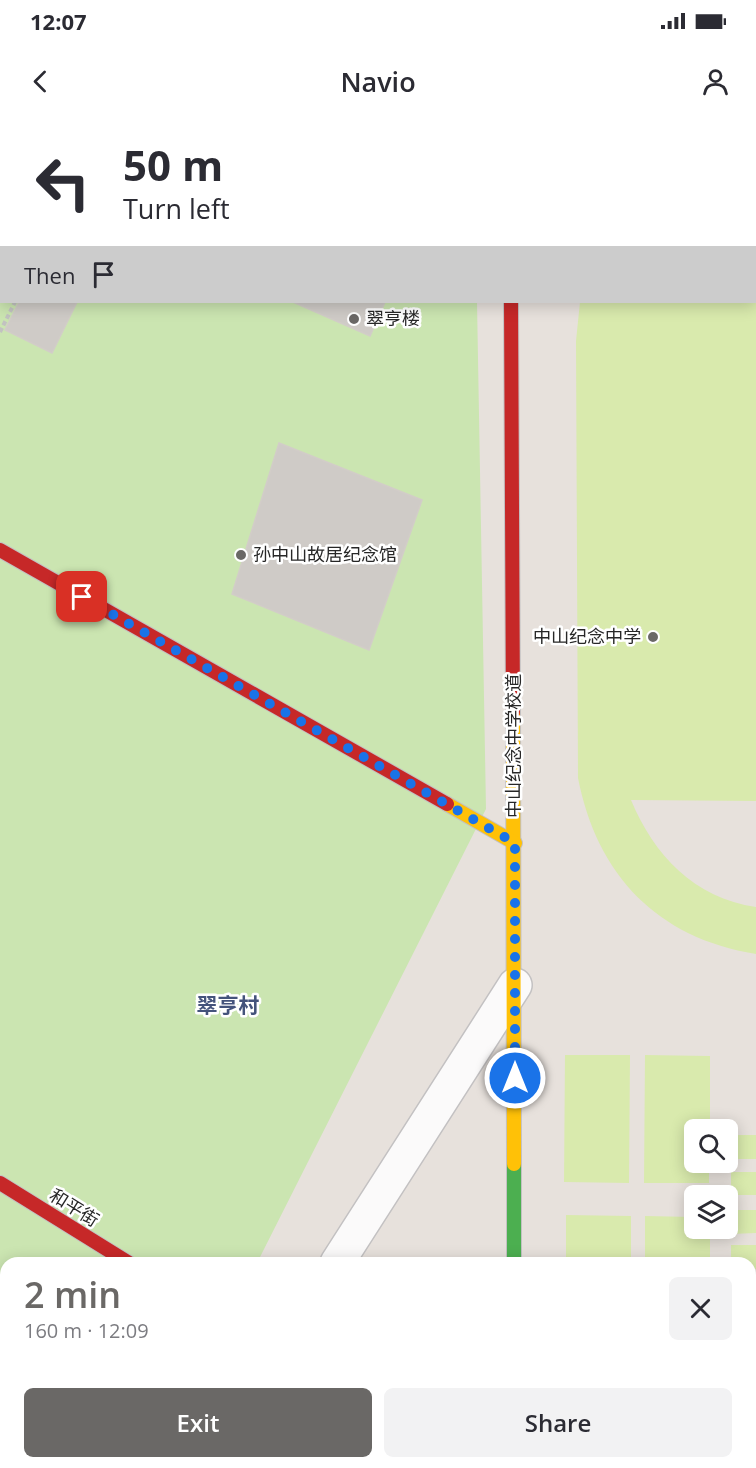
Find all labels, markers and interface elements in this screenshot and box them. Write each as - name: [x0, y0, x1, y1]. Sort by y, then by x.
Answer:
- text: 12:07: [30, 6, 87, 36]
- text: Navio: [340, 63, 416, 100]
- icon: back: [24, 65, 57, 98]
- icon: person: [699, 65, 732, 98]
- text: 50 m: [123, 136, 223, 193]
- icon: left: [24, 144, 102, 222]
- text: Turn left: [123, 190, 230, 227]
- icon: arrive: [87, 258, 120, 291]
- text: Then: [24, 260, 75, 290]
- place label: 翠亨楼: [366, 306, 420, 330]
- marker: 翠亨楼: [347, 312, 361, 326]
- place label: 孙中山故居纪念馆: [253, 542, 397, 566]
- marker: 孙中山故居纪念馆: [234, 548, 248, 562]
- pin: [56, 571, 107, 622]
- icon: arrive: [65, 580, 98, 613]
- place label: 中山纪念中学: [533, 624, 641, 648]
- marker: 中山纪念中学: [646, 630, 660, 644]
- street label: 中山纪念中学校道: [501, 674, 525, 818]
- district label: 翠亨村: [197, 991, 260, 1019]
- position arrow: [483, 1046, 547, 1110]
- map controls: [684, 1119, 738, 1239]
- button: search: [684, 1119, 738, 1173]
- street label: 和平街: [45, 1183, 104, 1232]
- button: layers: [684, 1185, 738, 1239]
- text: 2 min: [24, 1270, 121, 1319]
- button: close: [669, 1277, 732, 1340]
- text: 160 m · 12:09: [24, 1317, 149, 1344]
- button: Exit: [24, 1388, 372, 1457]
- button: Share: [384, 1388, 732, 1457]

